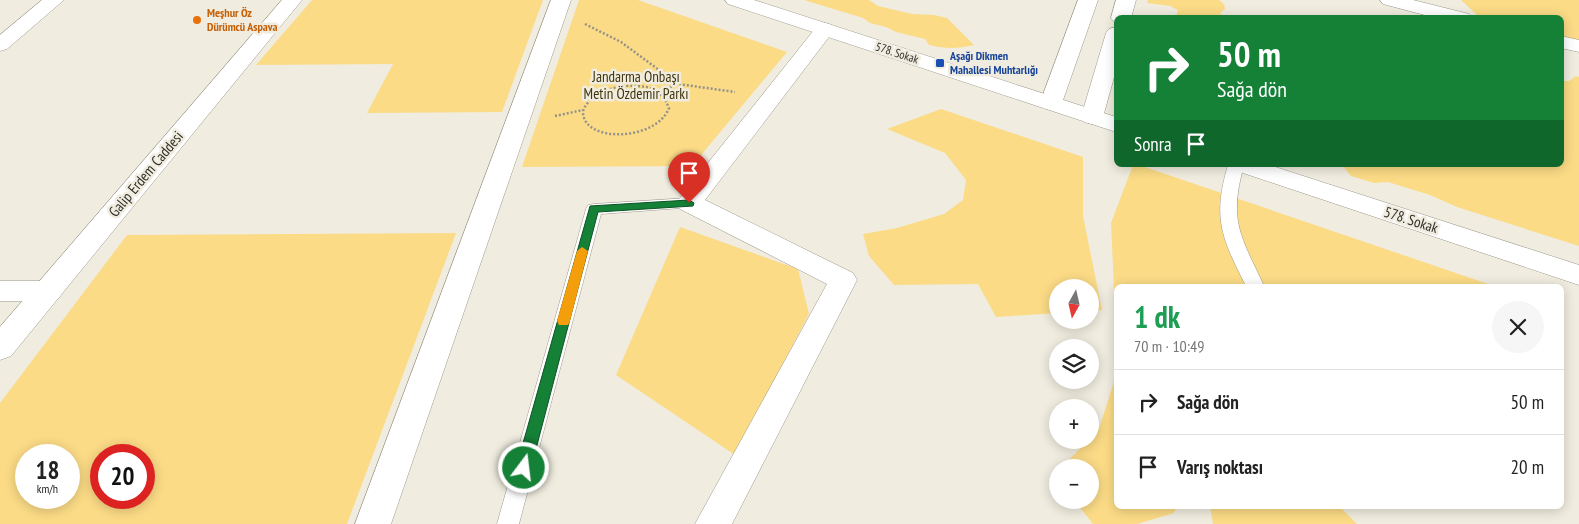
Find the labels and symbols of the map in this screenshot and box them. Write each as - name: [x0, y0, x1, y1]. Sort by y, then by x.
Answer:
- place label: Meşhur Öz Dürümcü Aspava: [207, 5, 278, 34]
- marker: Meşhur Öz Dürümcü Aspava: [191, 14, 203, 26]
- street label: 578. Sokak: [874, 39, 921, 67]
- place label: Aşağı Dikmen Mahallesi Muhtarlığı: [949, 48, 1038, 77]
- marker: Aşağı Dikmen Mahallesi Muhtarlığı: [934, 57, 946, 69]
- park label: Jandarma Onbaşı Metin Özdemir Parkı: [584, 67, 688, 103]
- street label: Galip Erdem Caddesi: [104, 127, 187, 220]
- pin: [668, 152, 710, 203]
- street label: 578. Sokak: [1382, 202, 1441, 237]
- north arrow: [1049, 279, 1099, 329]
- position arrow: [497, 441, 549, 493]
- speed limit sign: 20: [90, 444, 155, 509]

